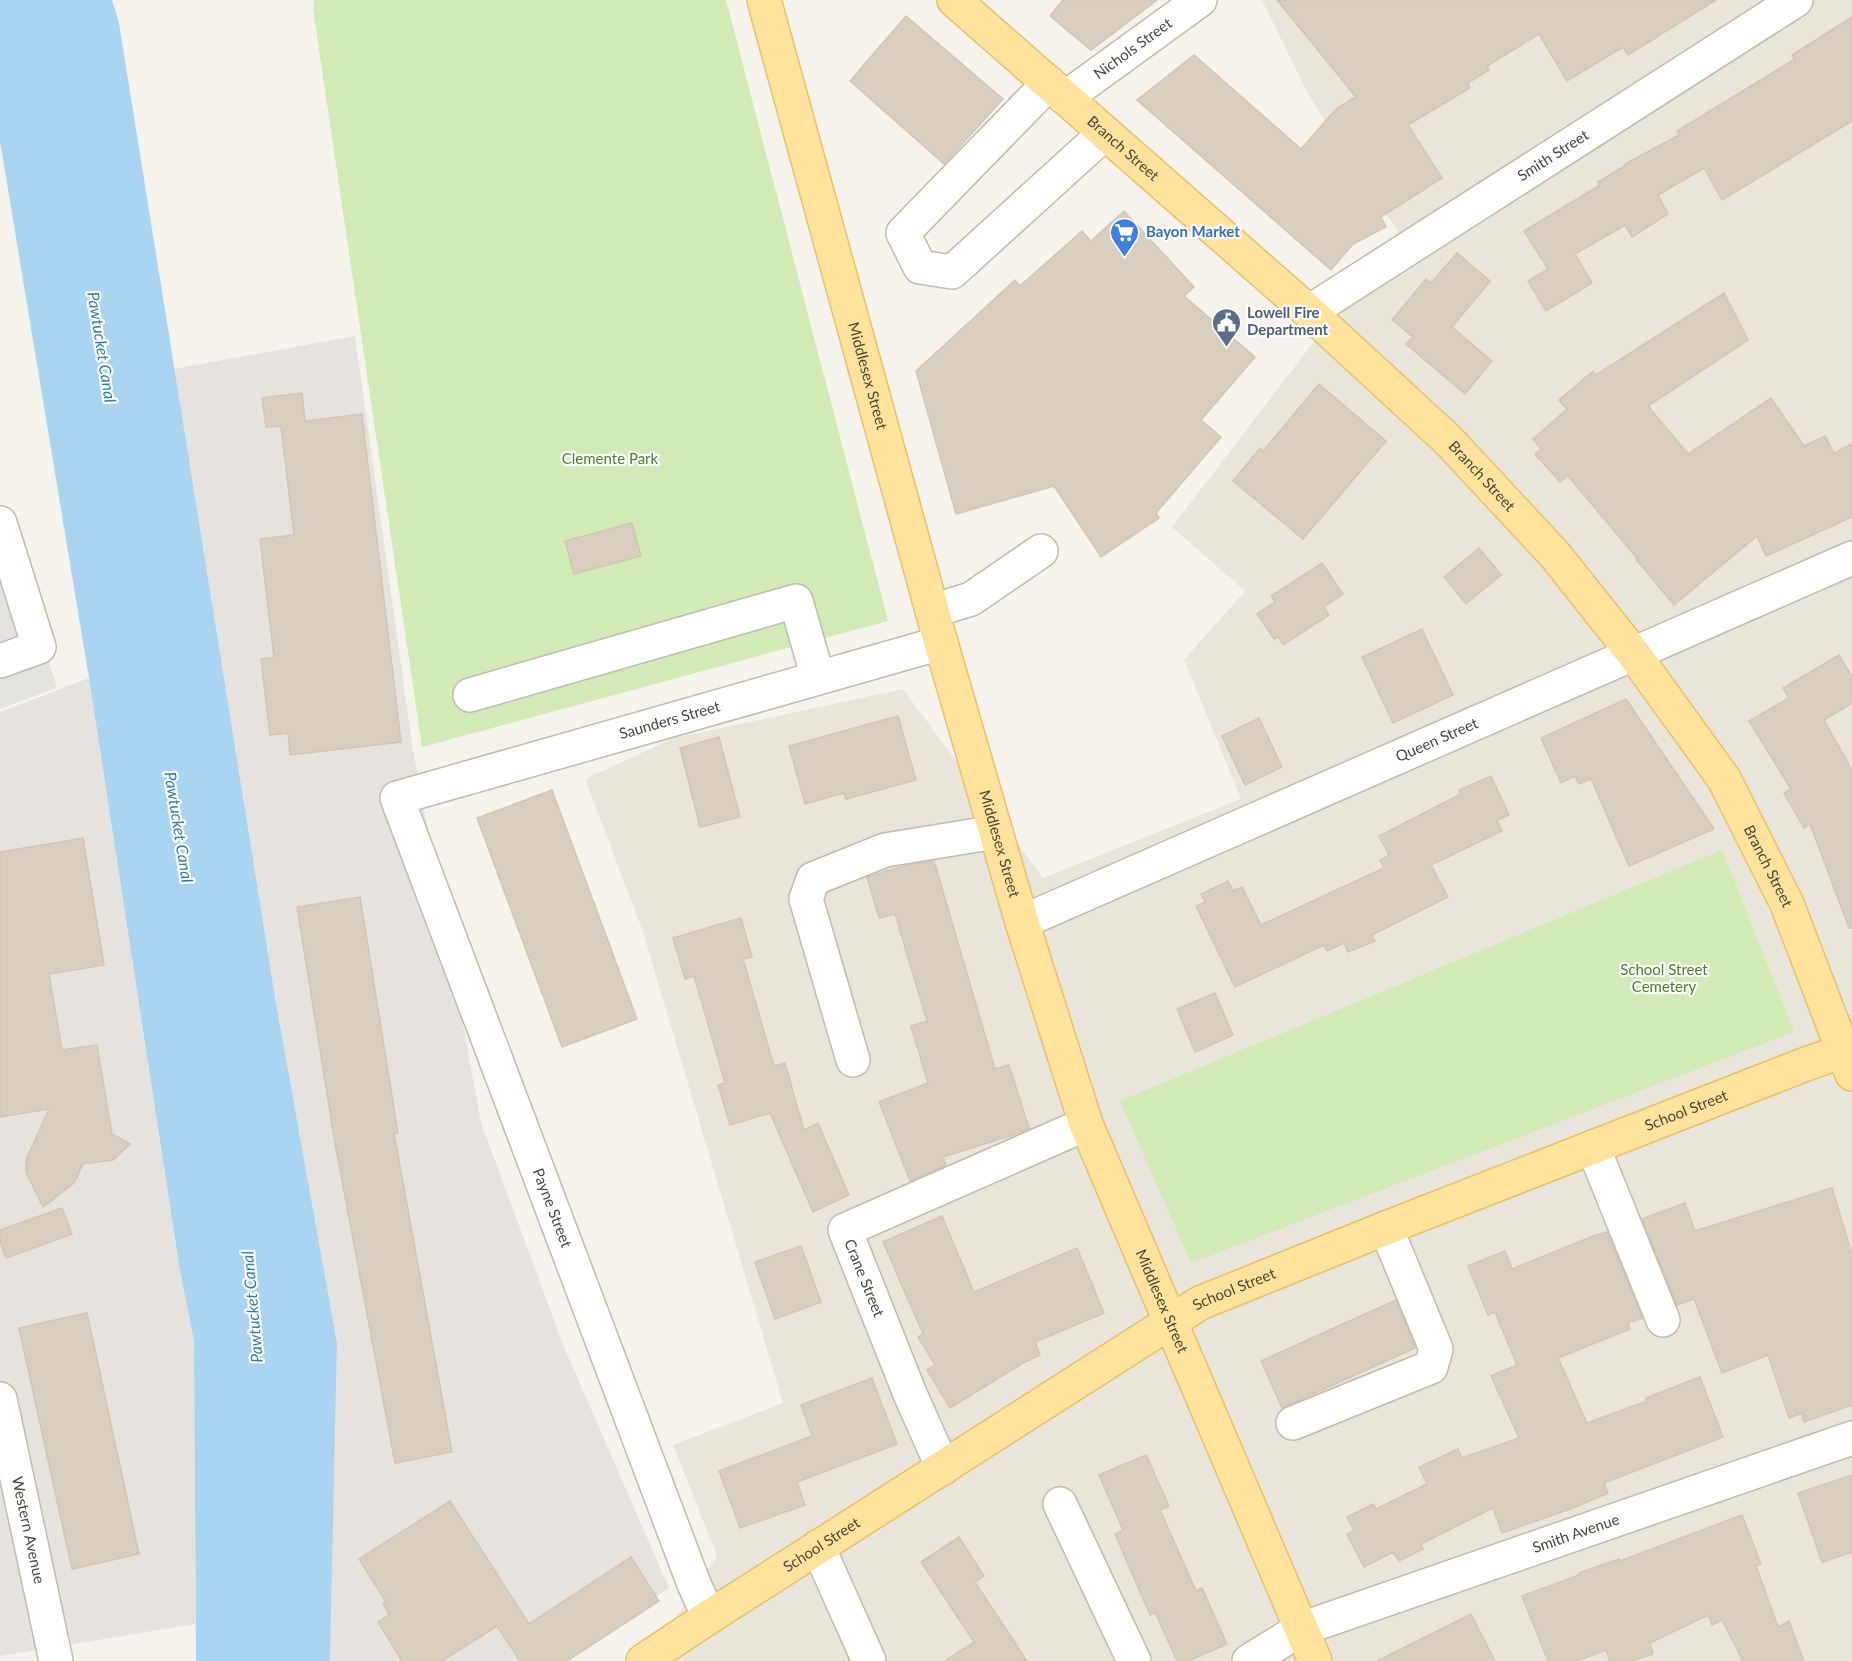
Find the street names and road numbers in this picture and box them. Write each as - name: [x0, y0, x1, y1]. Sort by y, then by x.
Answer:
- street label: Nichols Street: [1090, 13, 1176, 82]
- street label: Branch Street: [1084, 111, 1164, 185]
- street label: Smith Street: [1514, 125, 1592, 184]
- street label: Middlesex Street: [845, 320, 892, 432]
- street label: Branch Street: [1445, 437, 1520, 515]
- street label: Saunders Street: [617, 696, 722, 742]
- street label: Queen Street: [1393, 713, 1481, 765]
- street label: Middlesex Street: [976, 788, 1025, 900]
- street label: Branch Street: [1741, 822, 1797, 910]
- street label: School Street: [1642, 1085, 1731, 1134]
- street label: Payne Street: [530, 1165, 577, 1250]
- street label: Crane Street: [841, 1236, 889, 1320]
- street label: Middlesex Street: [1132, 1246, 1193, 1356]
- street label: School Street: [1189, 1263, 1278, 1313]
- street label: Western Avenue: [9, 1475, 49, 1585]
- street label: Smith Avenue: [1530, 1509, 1621, 1556]
- street label: School Street: [779, 1513, 863, 1575]

